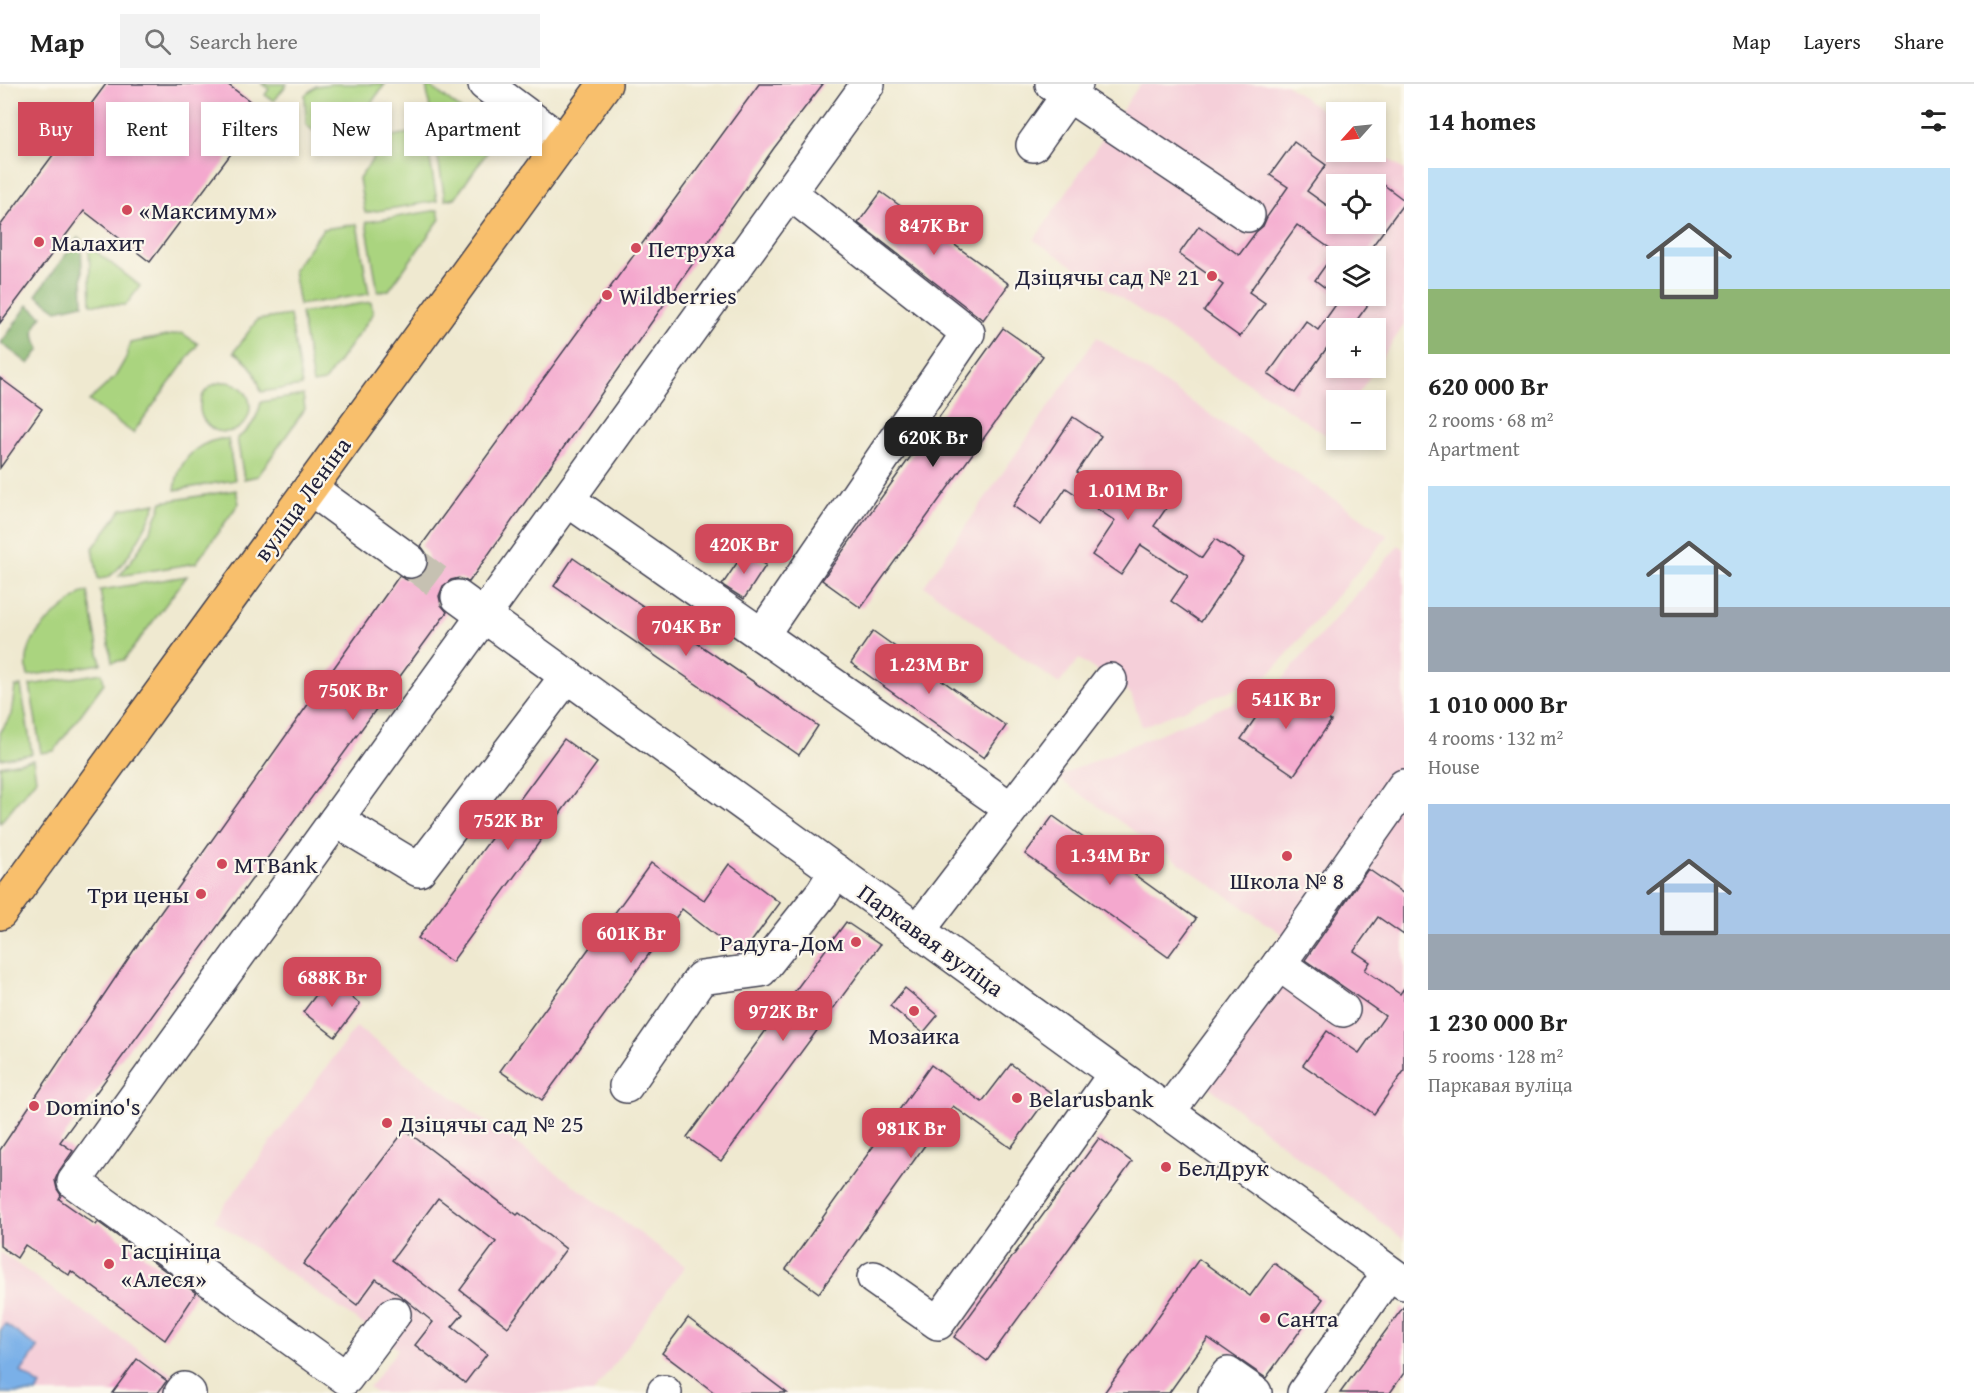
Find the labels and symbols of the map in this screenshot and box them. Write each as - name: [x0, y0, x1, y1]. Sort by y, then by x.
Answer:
- north arrow: [1326, 102, 1386, 162]
- place label: «Максимум»: [139, 193, 277, 228]
- marker: «Максимум»: [120, 203, 134, 217]
- pin: 847K Br: [879, 205, 989, 256]
- place label: Малахит: [51, 225, 144, 260]
- place label: Петруха: [648, 231, 736, 266]
- marker: Малахит: [32, 235, 46, 249]
- marker: Петруха: [629, 241, 643, 255]
- place label: Дзіцячы сад № 21: [1014, 259, 1200, 294]
- marker: Дзіцячы сад № 21: [1205, 269, 1219, 283]
- place label: Wildberries: [619, 278, 737, 313]
- marker: Wildberries: [600, 288, 614, 302]
- pin: 620K Br: [878, 417, 988, 468]
- street label: вуліца Леніна: [245, 429, 360, 569]
- pin: 1.01M Br: [1066, 470, 1190, 521]
- pin: 420K Br: [689, 524, 799, 575]
- pin: 704K Br: [631, 606, 741, 657]
- pin: 1.23M Br: [867, 644, 991, 695]
- pin: 750K Br: [298, 670, 408, 721]
- pin: 541K Br: [1231, 679, 1341, 730]
- pin: 752K Br: [453, 800, 563, 851]
- pin: 1.34M Br: [1048, 835, 1172, 886]
- place label: MTBank: [234, 847, 319, 882]
- marker: Школа № 8: [1280, 849, 1294, 863]
- marker: MTBank: [215, 857, 229, 871]
- place label: Школа № 8: [1230, 863, 1344, 898]
- street label: Паркавая вуліца: [851, 875, 1012, 1005]
- place label: Три цены: [87, 877, 189, 912]
- marker: Три цены: [194, 887, 208, 901]
- pin: 601K Br: [576, 913, 686, 964]
- place label: Радуга-Дом: [720, 925, 844, 960]
- marker: Радуга-Дом: [849, 935, 863, 949]
- pin: 688K Br: [277, 957, 387, 1008]
- pin: 972K Br: [728, 991, 838, 1042]
- marker: Мозаика: [907, 1004, 921, 1018]
- place label: Мозаика: [868, 1018, 960, 1053]
- place label: Belarusbank: [1029, 1081, 1155, 1116]
- place label: Domino's: [46, 1089, 141, 1124]
- marker: Belarusbank: [1010, 1091, 1024, 1105]
- marker: Domino's: [27, 1099, 41, 1113]
- place label: Дзіцячы сад № 25: [398, 1106, 584, 1141]
- pin: 981K Br: [856, 1108, 966, 1159]
- marker: Дзіцячы сад № 25: [380, 1116, 394, 1130]
- place label: БелДрук: [1178, 1150, 1270, 1185]
- marker: БелДрук: [1159, 1160, 1173, 1174]
- place label: Гасцініца «Алеся»: [121, 1233, 221, 1296]
- marker: Гасцініца «Алеся»: [102, 1257, 116, 1271]
- place label: Санта: [1277, 1301, 1339, 1336]
- marker: Санта: [1258, 1311, 1272, 1325]

